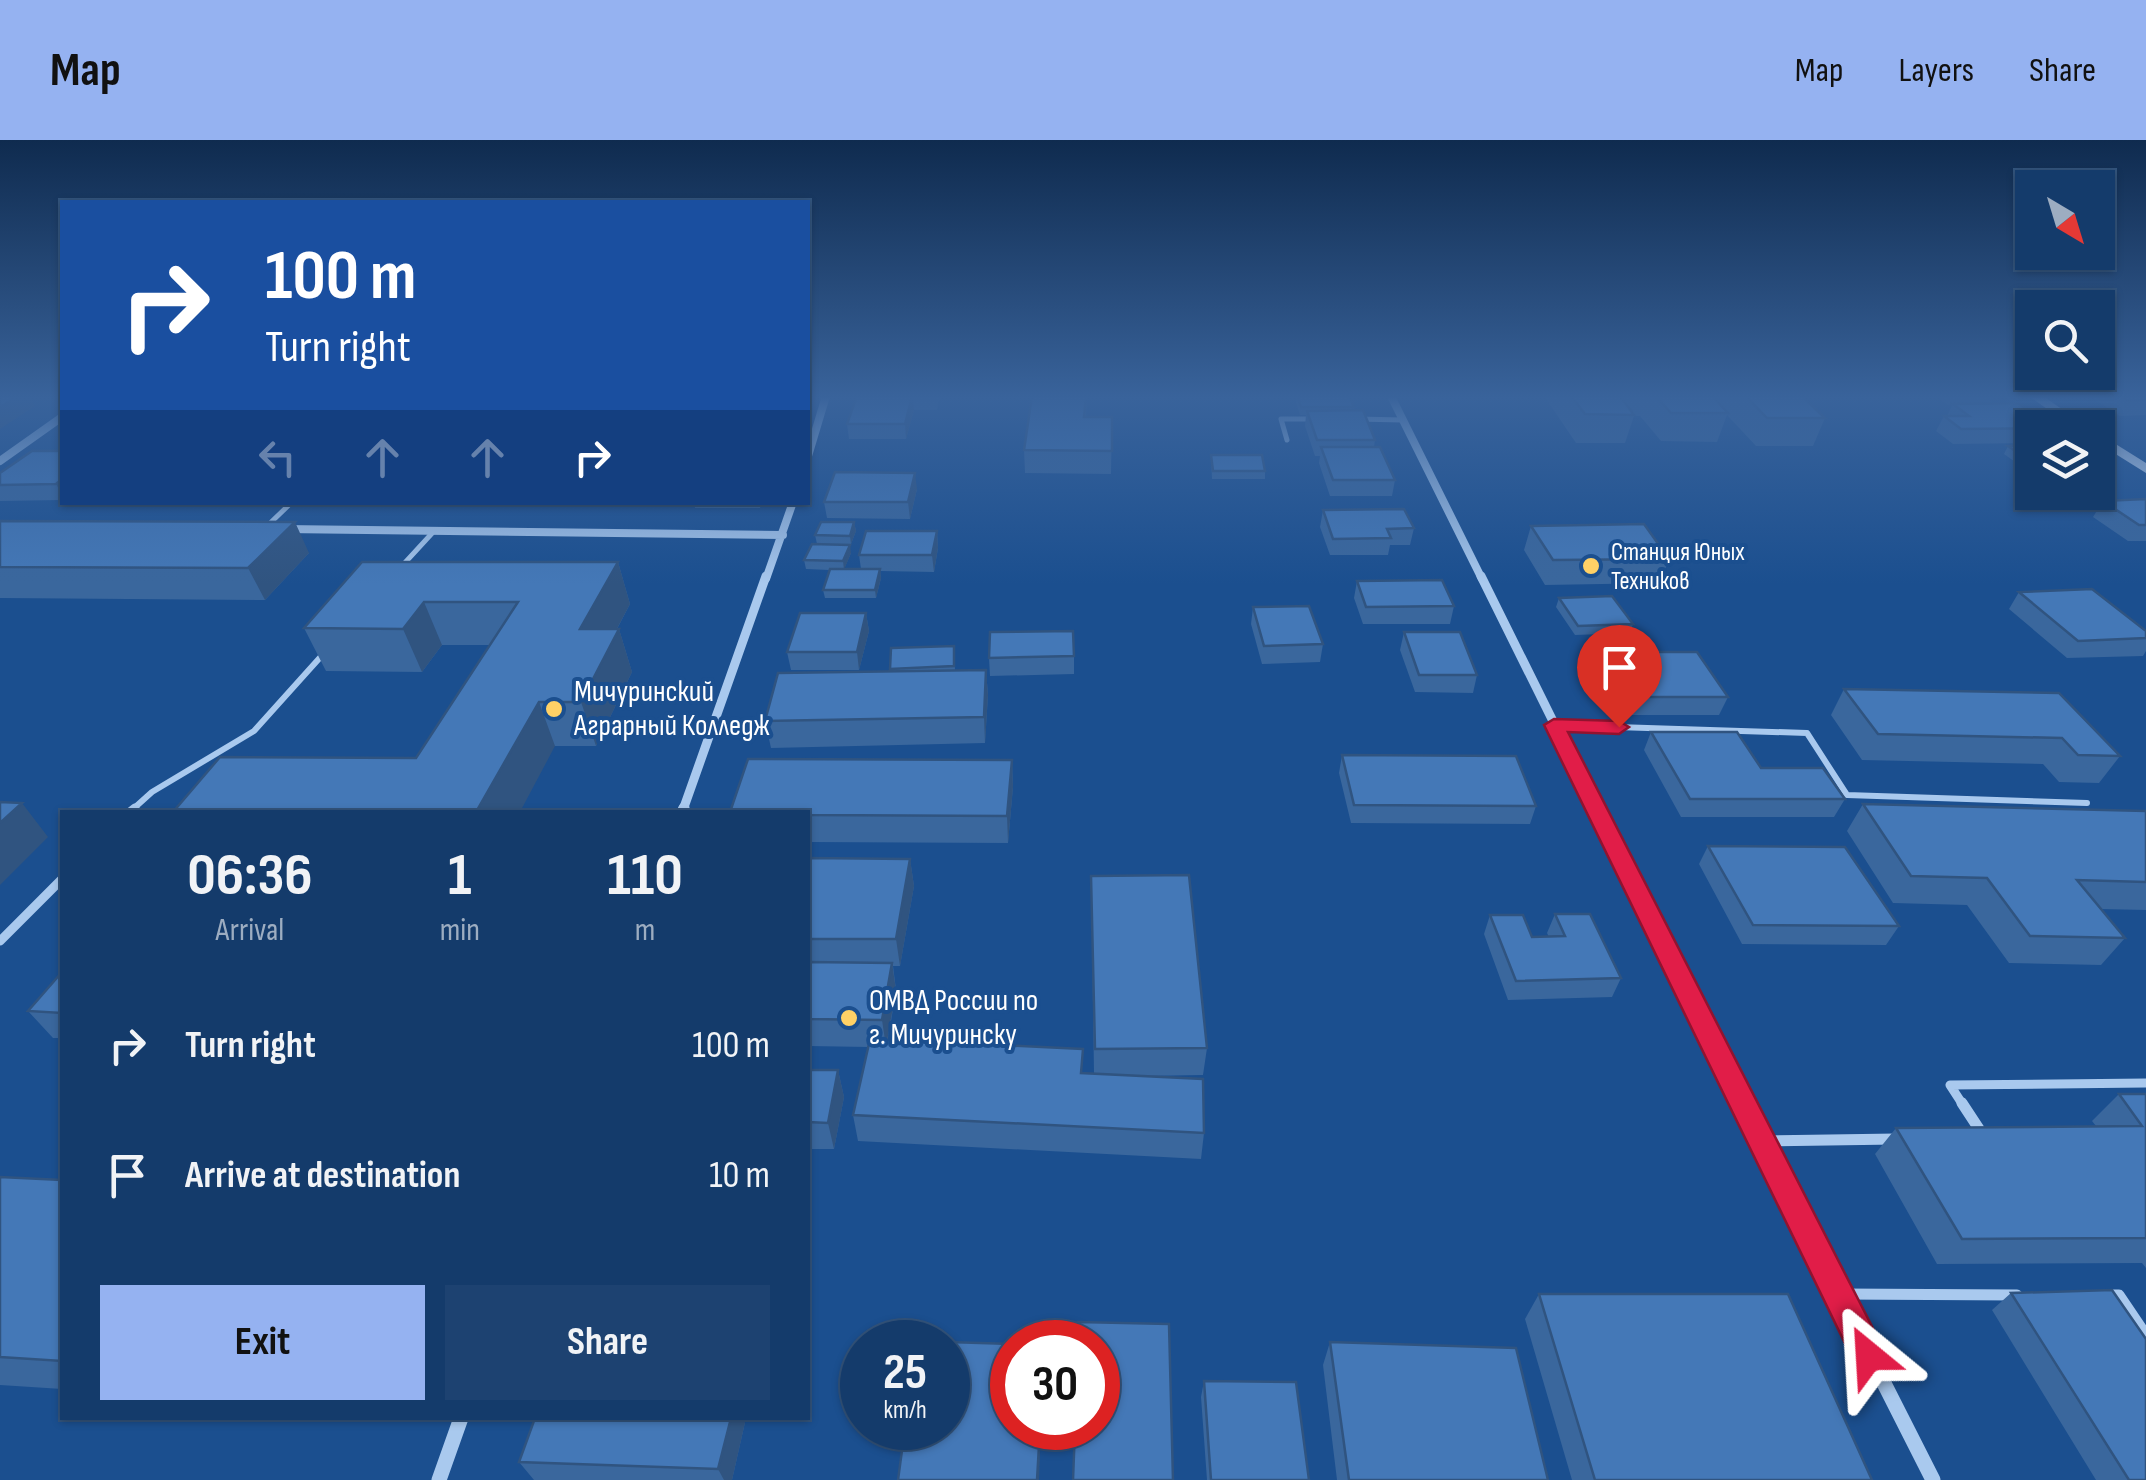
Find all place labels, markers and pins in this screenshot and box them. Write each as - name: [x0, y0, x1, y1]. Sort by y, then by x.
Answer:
- place label: Станция Юных Техников: [1611, 537, 1745, 597]
- marker: Станция Юных Техников: [1580, 555, 1602, 577]
- pin: [1577, 625, 1662, 728]
- place label: Мичуринский Аграрный Колледж: [573, 674, 770, 744]
- marker: Мичуринский Аграрный Колледж: [543, 698, 565, 720]
- place label: ОМВД России по г. Мичуринску: [869, 983, 1038, 1053]
- marker: ОМВД России по г. Мичуринску: [838, 1007, 860, 1029]

